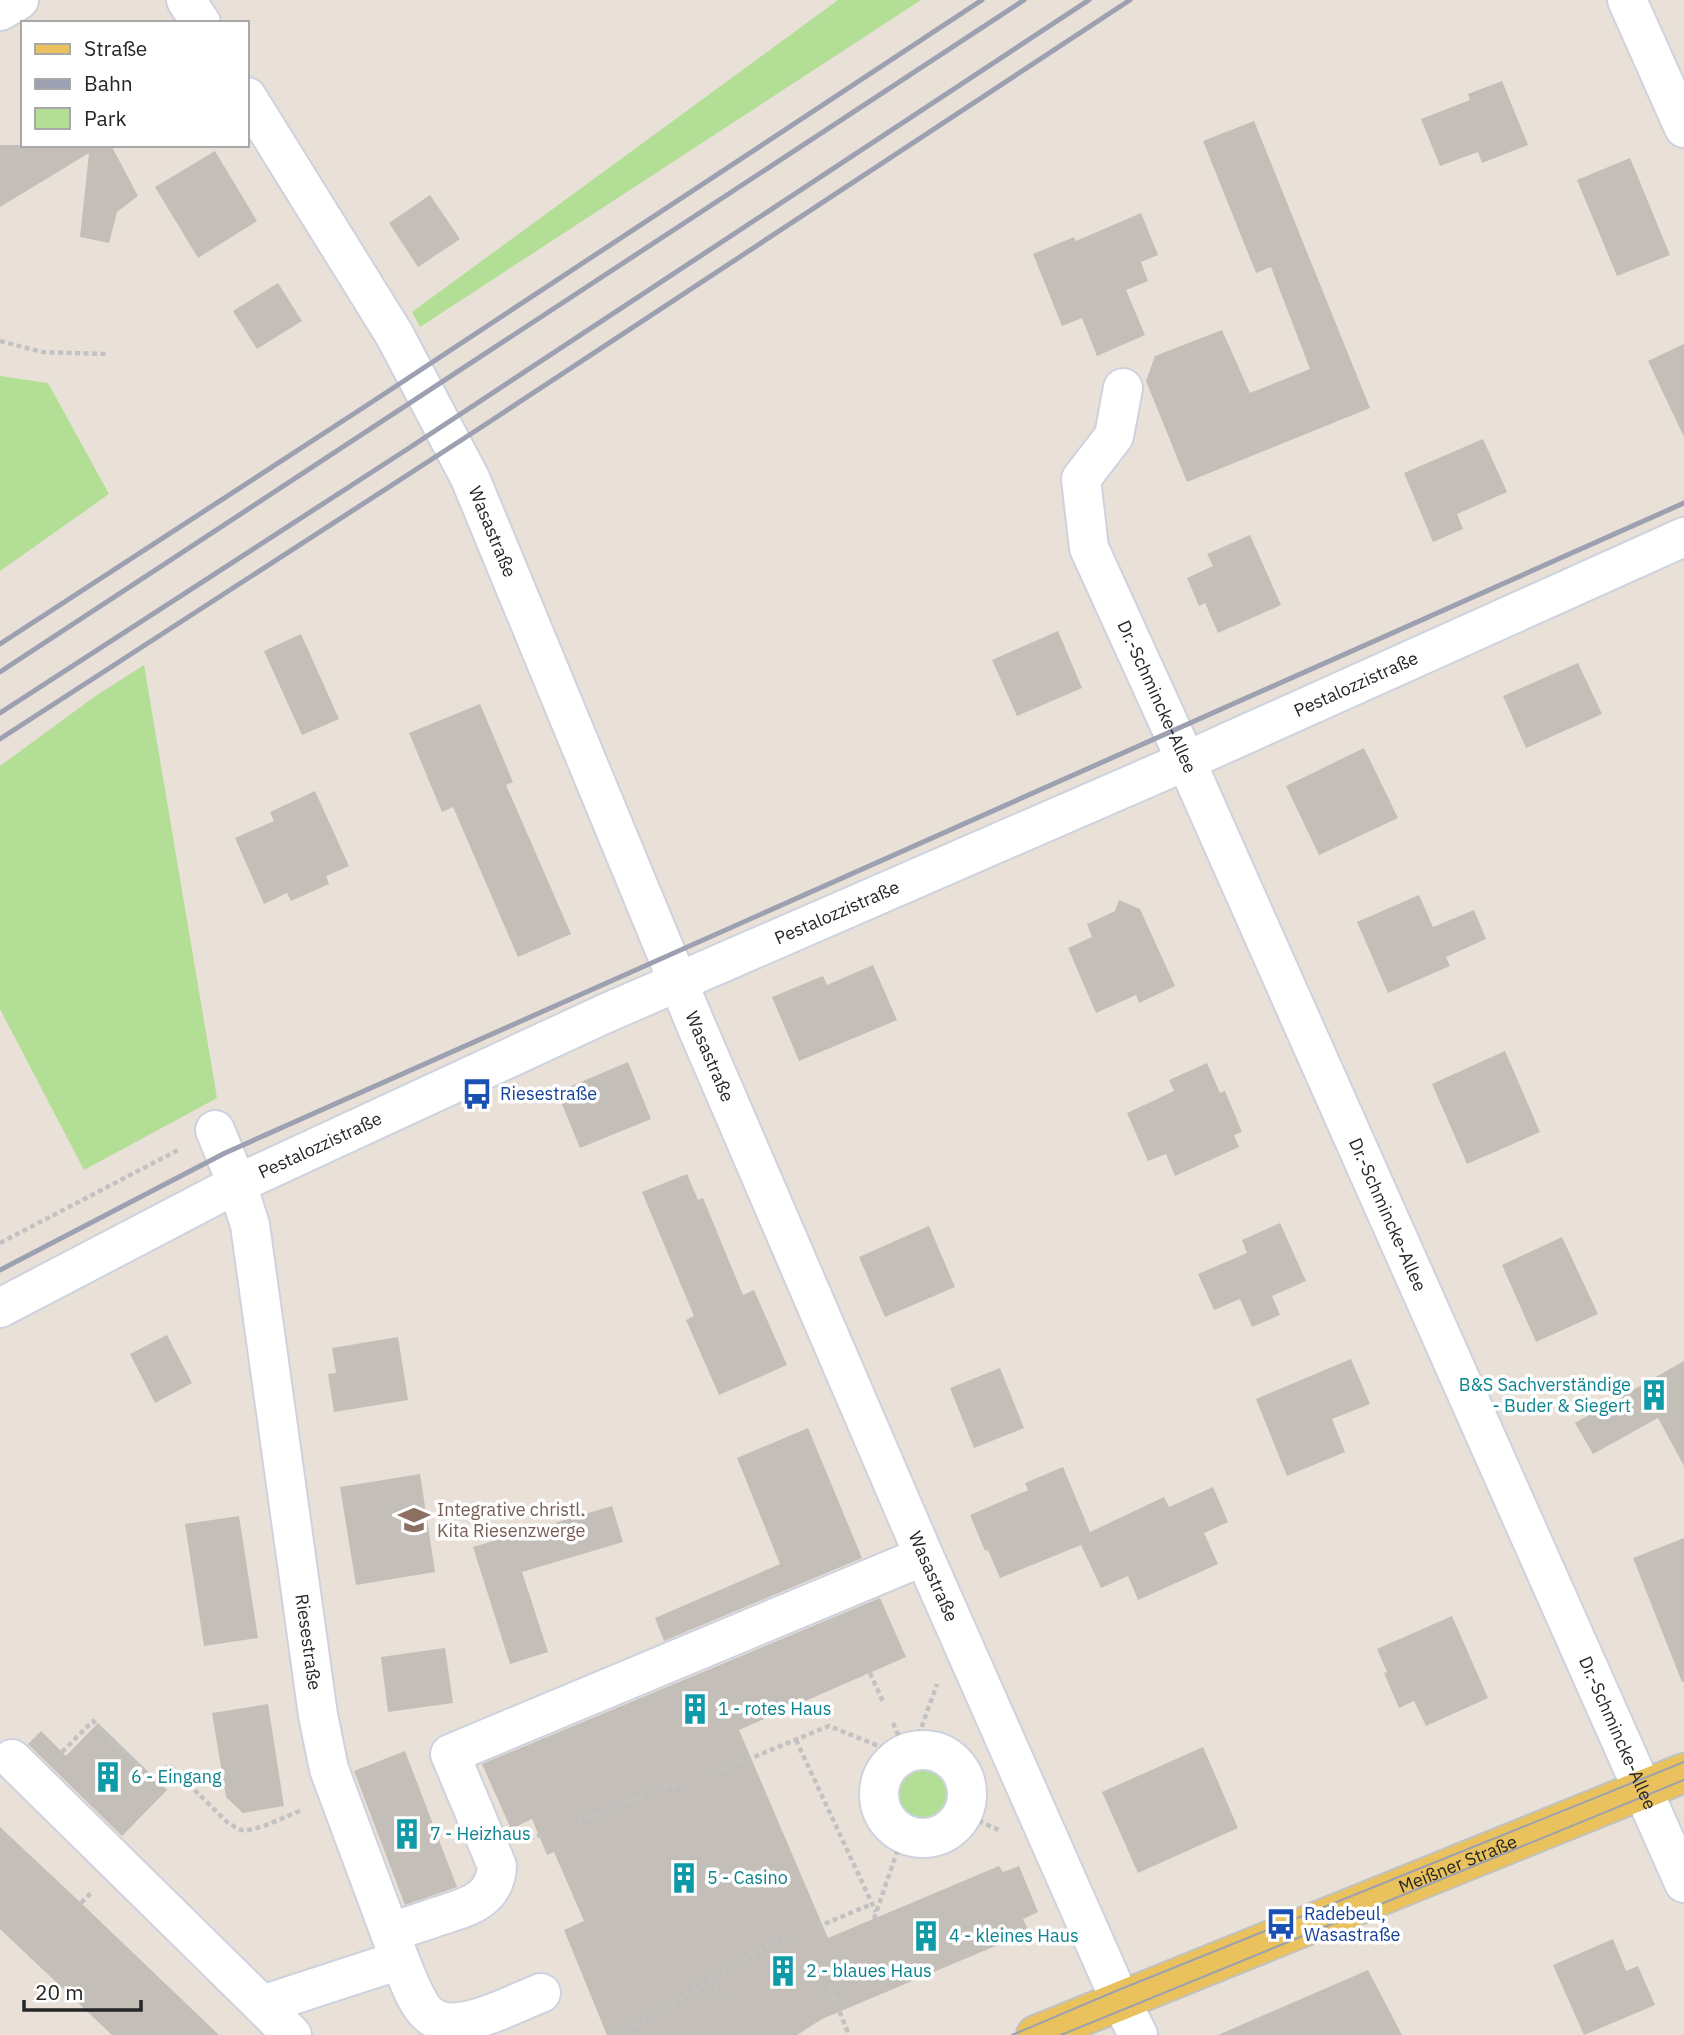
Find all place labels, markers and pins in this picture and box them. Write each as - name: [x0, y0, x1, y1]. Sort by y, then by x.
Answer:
- bus stop icon: Riesestraße: [460, 1077, 494, 1111]
- place label: Riesestraße: [500, 1082, 597, 1105]
- place label: B&S Sachverständige - Buder & Siegert: [1459, 1373, 1631, 1417]
- building icon: B&S Sachverständige - Buder & Siegert: [1637, 1378, 1671, 1412]
- place label: Integrative christl. Kita Riesenzwerge: [437, 1498, 585, 1542]
- school or university icon: Integrative christl. Kita Riesenzwerge: [397, 1503, 431, 1537]
- building icon: 1 - rotes Haus: [678, 1692, 712, 1726]
- place label: 1 - rotes Haus: [718, 1697, 832, 1720]
- building icon: 6 - Eingang: [91, 1760, 125, 1794]
- place label: 6 - Eingang: [131, 1765, 222, 1788]
- building icon: 7 - Heizhaus: [390, 1817, 424, 1851]
- place label: 7 - Heizhaus: [430, 1822, 531, 1845]
- building icon: 5 - Casino: [667, 1861, 701, 1895]
- place label: 5 - Casino: [707, 1866, 788, 1889]
- place label: Radebeul, Wasastraße: [1304, 1902, 1400, 1946]
- bus stop icon: Radebeul, Wasastraße: [1264, 1907, 1298, 1941]
- building icon: 4 - kleines Haus: [909, 1919, 943, 1953]
- place label: 4 - kleines Haus: [949, 1924, 1079, 1947]
- building icon: 2 - blaues Haus: [766, 1954, 800, 1988]
- place label: 2 - blaues Haus: [806, 1959, 932, 1982]

